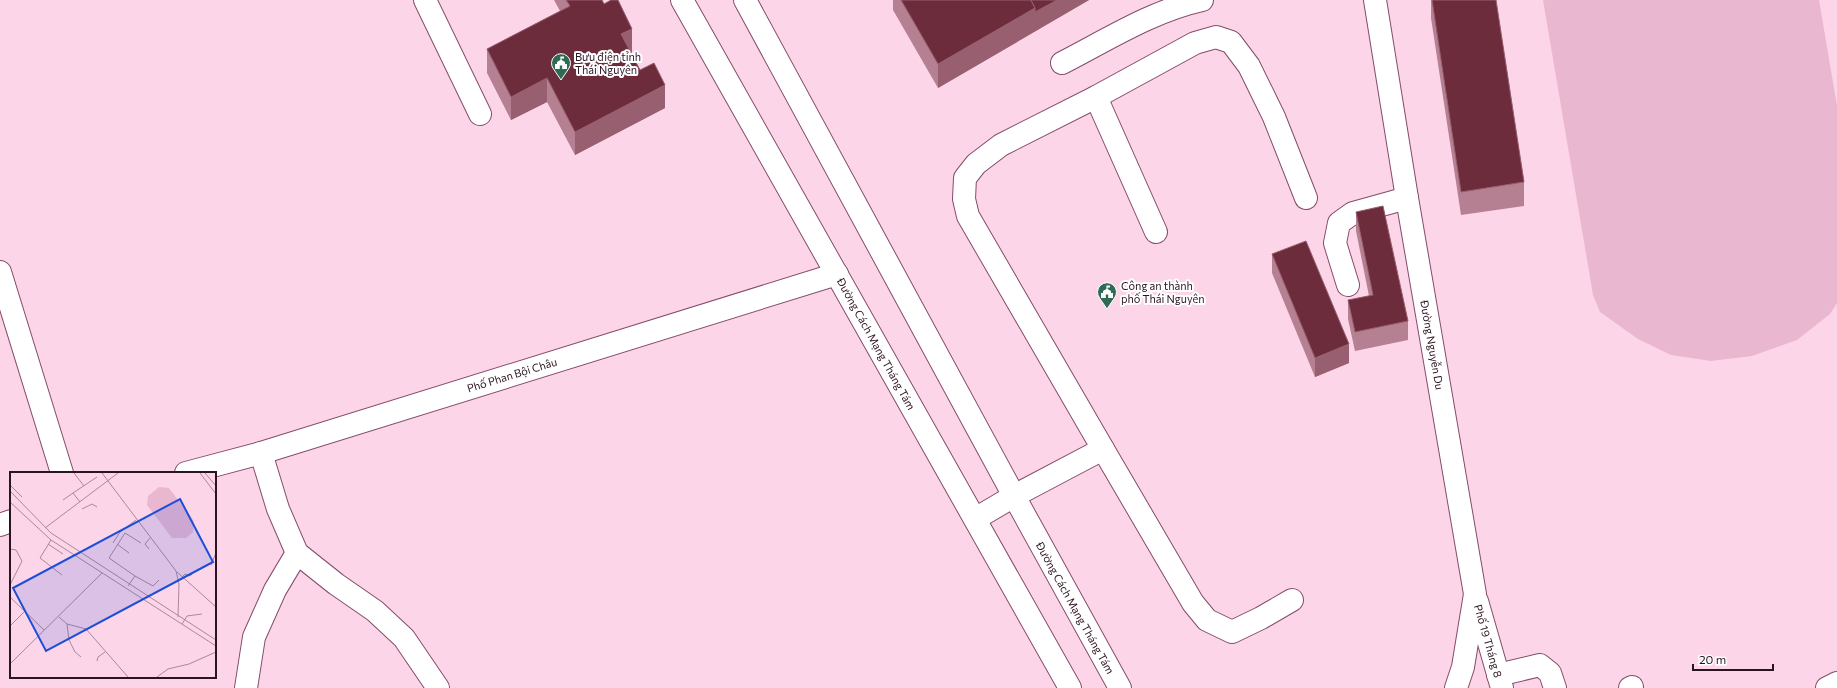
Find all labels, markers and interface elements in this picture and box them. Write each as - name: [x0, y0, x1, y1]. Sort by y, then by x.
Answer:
- place label: Bưu điện tỉnh Thái Nguyên: [575, 50, 641, 76]
- public building icon: Bưu điện tỉnh Thái Nguyên: [550, 52, 572, 80]
- street label: Đường Cách Mạng Tháng Tám: [834, 275, 918, 412]
- place label: Công an thành phố Thái Nguyên: [1121, 279, 1204, 305]
- public building icon: Công an thành phố Thái Nguyên: [1096, 281, 1118, 309]
- street label: Đường Nguyễn Du: [1418, 298, 1448, 391]
- street label: Phố Phan Bội Châu: [465, 355, 558, 394]
- inset map: [10, 472, 216, 678]
- street label: Đường Cách Mạng Tháng Tám: [1033, 539, 1117, 676]
- street label: Phố 19 Tháng 8: [1472, 603, 1505, 679]
- scale bar: [1693, 646, 1773, 672]
- text: 20 m: [1699, 652, 1726, 666]

